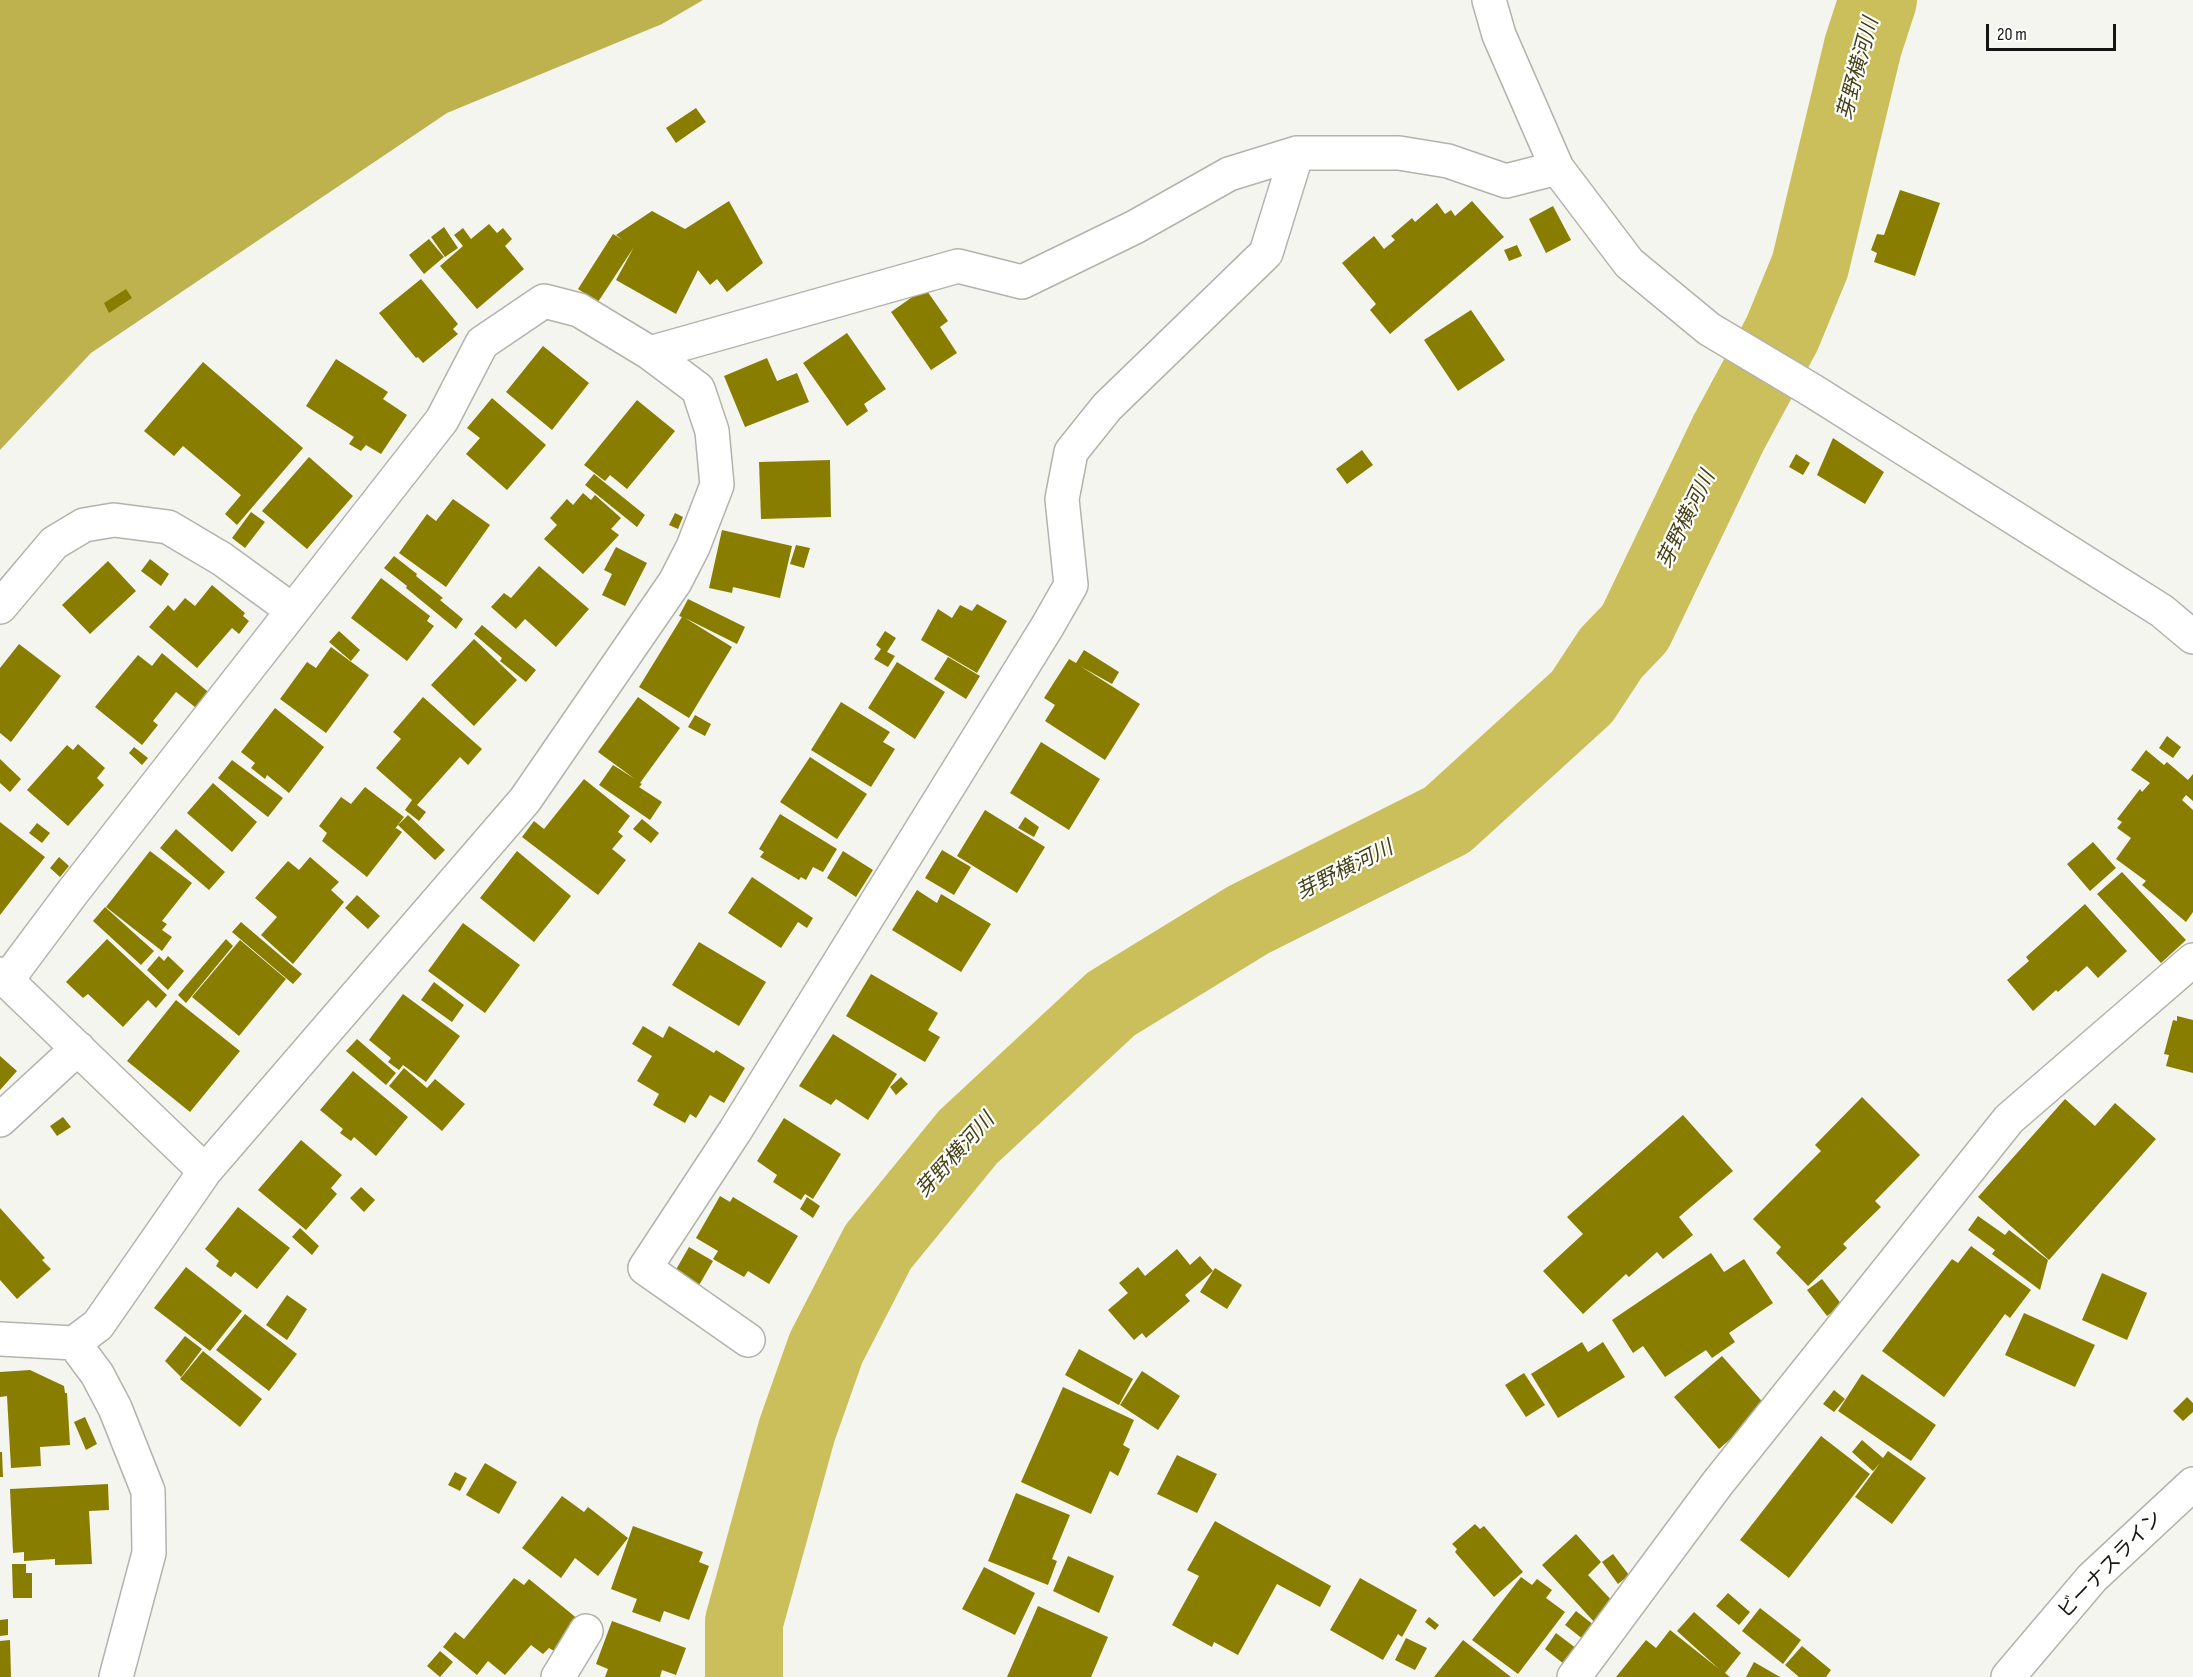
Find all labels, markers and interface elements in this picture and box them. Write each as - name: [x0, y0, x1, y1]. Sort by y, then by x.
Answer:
- scale bar: [1989, 12, 2120, 50]
- water label: 芽野横河川: [1833, 15, 1885, 123]
- text: 20 m: [1997, 24, 2027, 45]
- water label: 芽野横河川: [1653, 467, 1721, 573]
- water label: 芽野横河川: [1293, 836, 1397, 906]
- water label: 芽野横河川: [912, 1109, 1000, 1203]
- street label: ビーナスライン: [2054, 1506, 2168, 1624]

